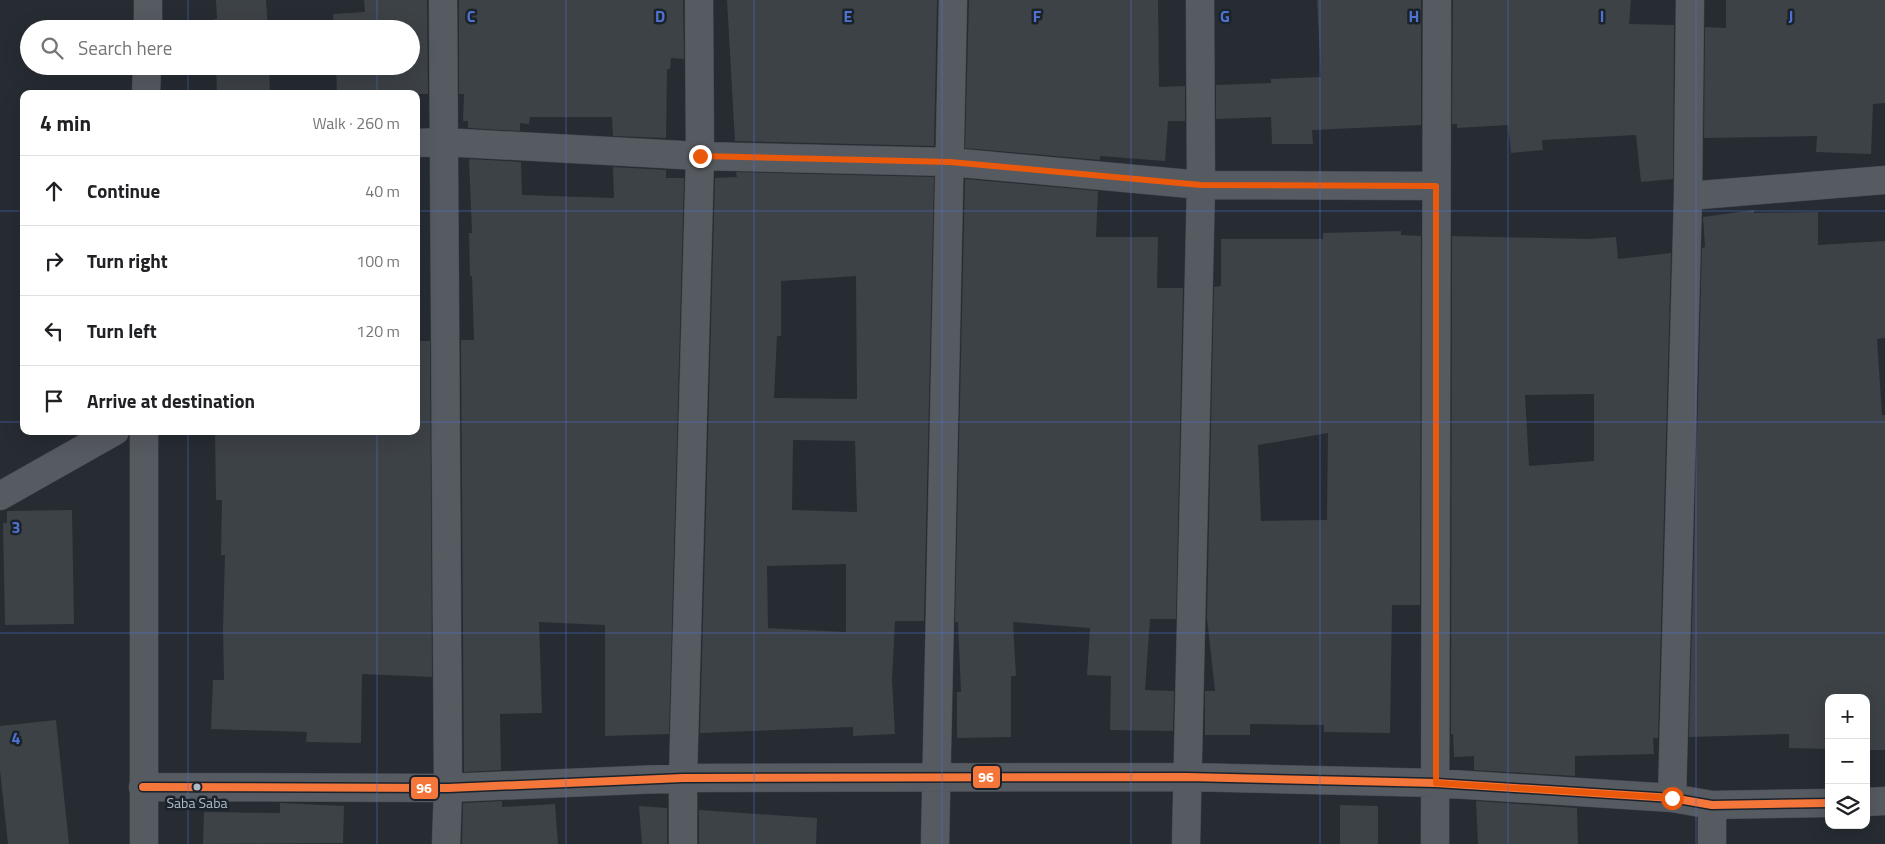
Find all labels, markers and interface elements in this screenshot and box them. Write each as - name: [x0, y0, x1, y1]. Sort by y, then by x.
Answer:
- text: C: [467, 4, 476, 28]
- text: D: [655, 4, 665, 28]
- text: E: [844, 4, 853, 28]
- text: F: [1033, 4, 1042, 28]
- text: G: [1220, 4, 1230, 28]
- text: H: [1409, 4, 1419, 28]
- text: I: [1600, 4, 1604, 28]
- text: J: [1789, 4, 1793, 28]
- search box: [20, 20, 420, 75]
- text: Search here: [78, 33, 172, 62]
- icon: search: [38, 34, 66, 62]
- text: 4 min: [40, 107, 91, 139]
- text: Walk · 260 m: [312, 111, 400, 135]
- route end: [689, 145, 712, 168]
- text: Continue: [87, 176, 160, 205]
- icon: ahead: [40, 177, 68, 205]
- text: 40 m: [365, 179, 400, 203]
- text: Turn right: [87, 246, 168, 275]
- icon: right: [40, 247, 68, 275]
- text: 100 m: [356, 249, 400, 273]
- text: Turn left: [87, 316, 157, 345]
- icon: left: [40, 317, 68, 345]
- text: 120 m: [356, 319, 400, 343]
- text: Arrive at destination: [87, 386, 255, 415]
- icon: arrive: [40, 387, 68, 415]
- text: 3: [12, 515, 20, 539]
- map controls: [1825, 694, 1870, 829]
- button: +: [1825, 694, 1870, 739]
- text: 4: [12, 726, 21, 750]
- button: −: [1825, 739, 1870, 784]
- line badge: 96: [972, 765, 1001, 789]
- text: 96: [978, 766, 994, 787]
- line badge: 96: [410, 776, 439, 800]
- text: 96: [416, 777, 432, 798]
- marker: Saba Saba: [192, 782, 202, 792]
- button: layers: [1825, 784, 1870, 829]
- route start: [1661, 787, 1684, 810]
- place label: Saba Saba: [166, 792, 228, 813]

